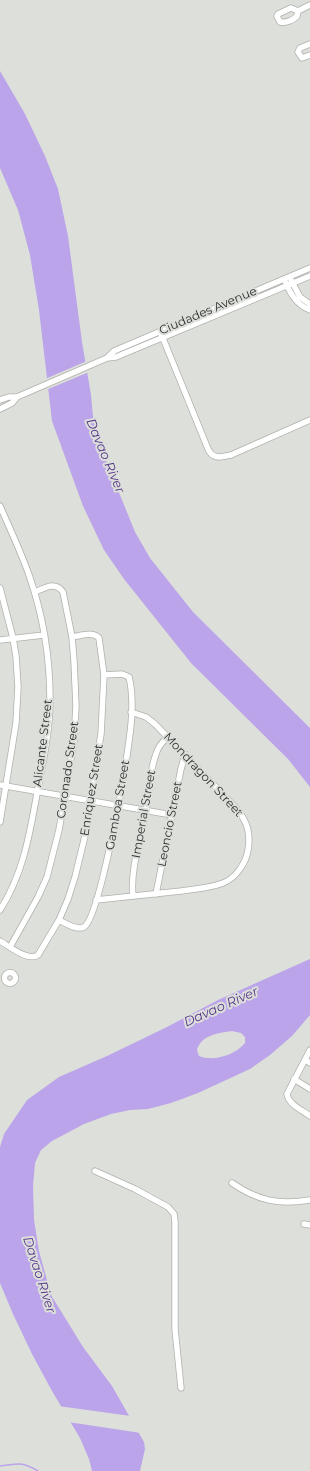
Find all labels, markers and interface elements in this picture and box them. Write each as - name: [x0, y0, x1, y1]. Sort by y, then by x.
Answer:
- street label: Ciudades Avenue: [157, 284, 259, 338]
- water label: Davao River: [82, 416, 128, 496]
- street label: Alicante Street: [30, 698, 56, 788]
- street label: Coronado Street: [54, 720, 82, 820]
- street label: Mondragon Street: [160, 730, 246, 820]
- street label: Enriquez Street: [78, 743, 106, 837]
- street label: Gamboa Street: [103, 759, 133, 851]
- street label: Imperial Street: [129, 769, 159, 859]
- street label: Leoncio Street: [155, 780, 185, 868]
- water label: Davao River: [181, 984, 261, 1030]
- water label: Davao River: [19, 1235, 59, 1315]

